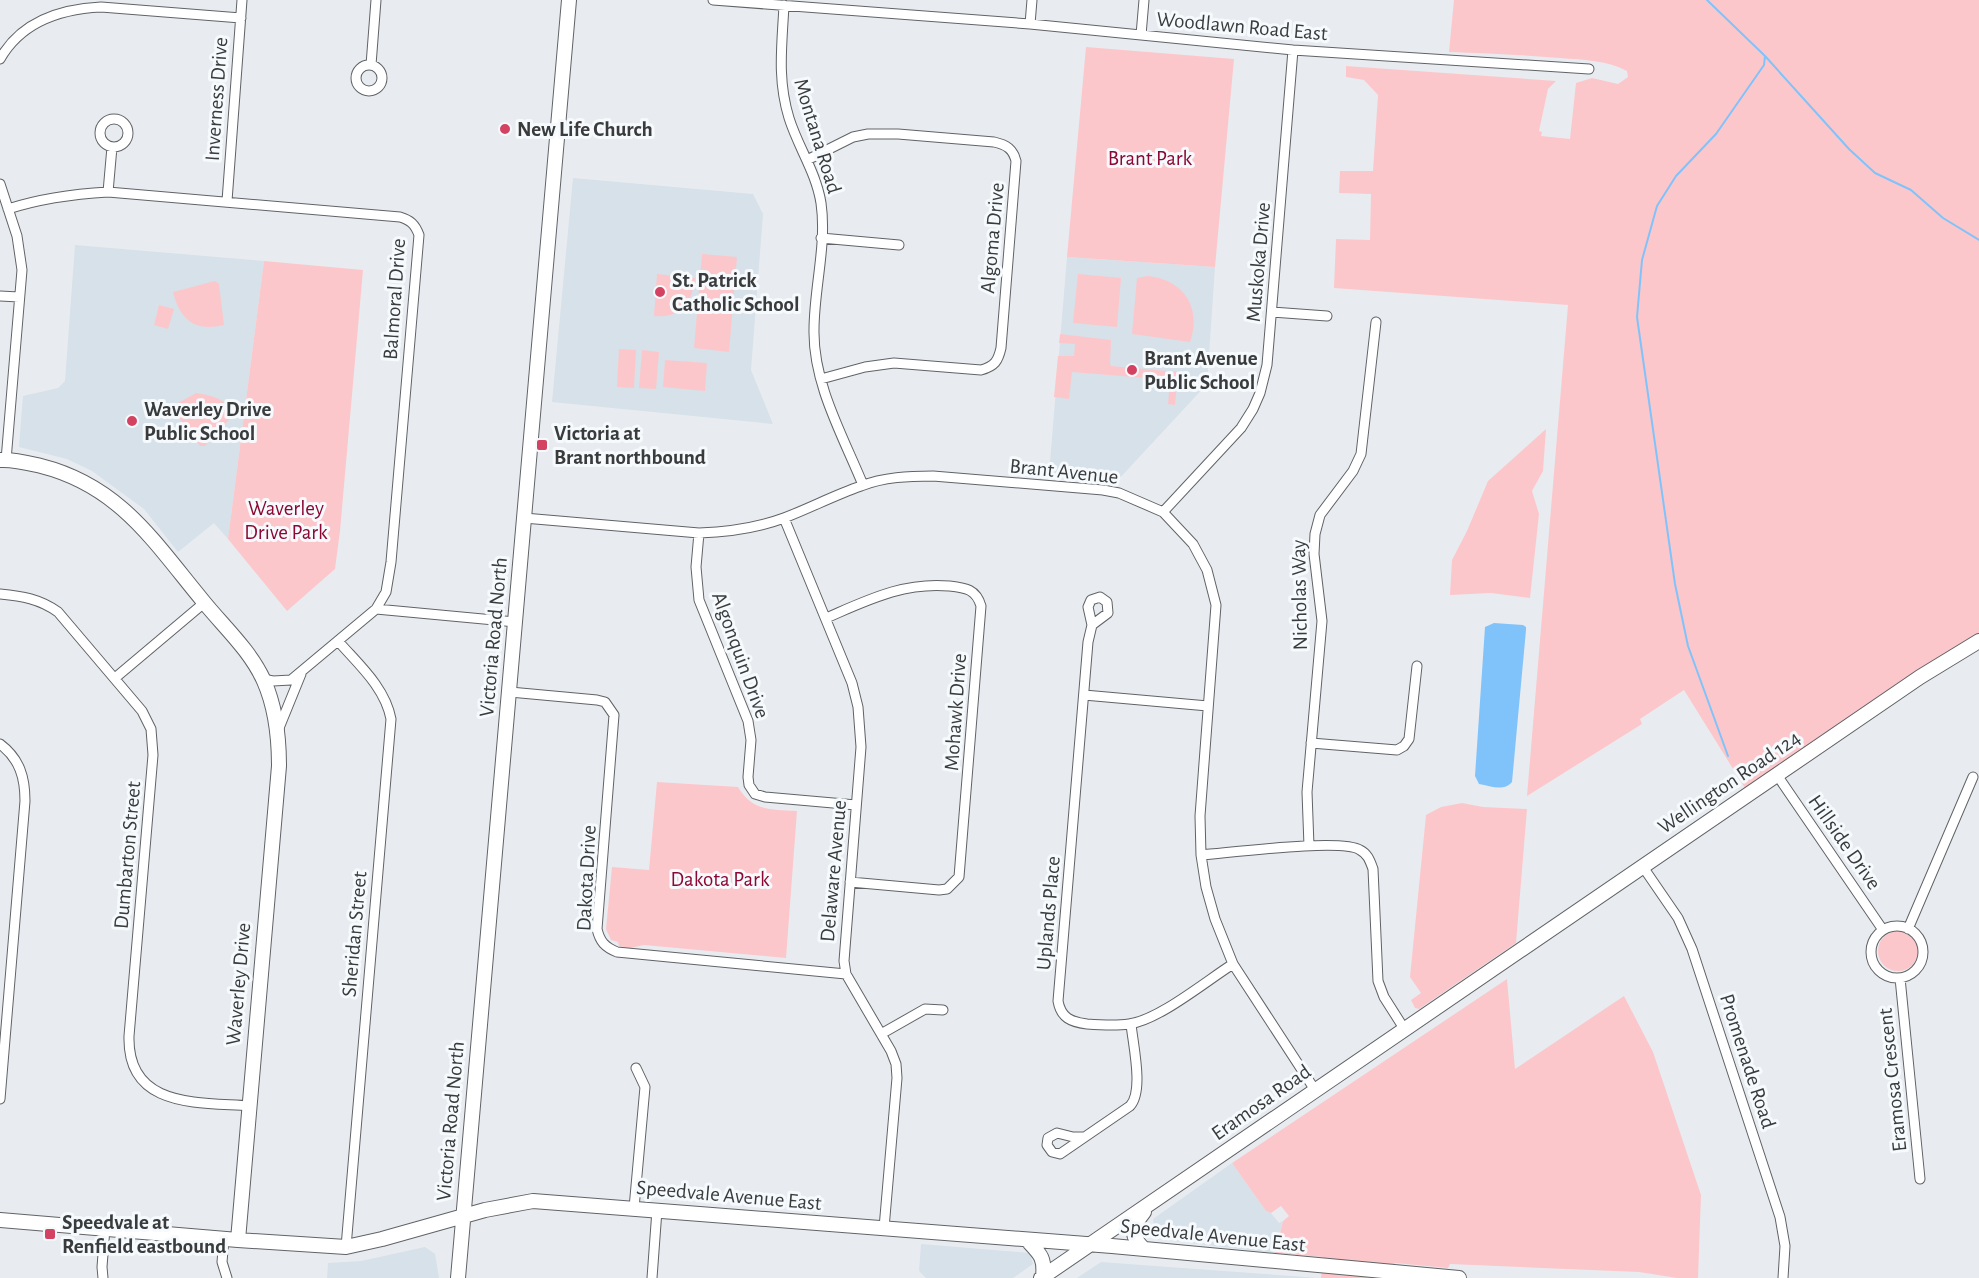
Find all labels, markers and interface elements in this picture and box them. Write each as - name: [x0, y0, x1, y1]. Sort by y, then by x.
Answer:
- street label: Woodlawn Road East: [1156, 9, 1329, 44]
- street label: Inverness Drive: [202, 36, 231, 162]
- street label: Montana Road: [790, 76, 845, 196]
- place label: New Life Church: [517, 119, 653, 140]
- marker: New Life Church: [498, 122, 512, 136]
- park label: Brant Park: [1108, 148, 1193, 169]
- street label: Algoma Drive: [977, 182, 1008, 294]
- street label: Muskoka Drive: [1243, 201, 1274, 323]
- street label: Balmoral Drive: [380, 238, 409, 360]
- place label: St. Patrick Catholic School: [672, 270, 799, 315]
- marker: St. Patrick Catholic School: [653, 285, 667, 299]
- place label: Brant Avenue Public School: [1144, 348, 1258, 393]
- marker: Brant Avenue Public School: [1125, 363, 1139, 377]
- place label: Waverley Drive Public School: [144, 399, 271, 444]
- marker: Waverley Drive Public School: [125, 414, 139, 428]
- place label: Victoria at Brant northbound: [554, 423, 706, 468]
- marker: Victoria at Brant northbound: [535, 438, 549, 452]
- street label: Brant Avenue: [1008, 455, 1119, 488]
- park label: Waverley Drive Park: [244, 498, 328, 543]
- street label: Nicholas Way: [1288, 539, 1311, 651]
- street label: Victoria Road North: [476, 556, 511, 718]
- street label: Algonquin Drive: [708, 589, 773, 721]
- street label: Mohawk Drive: [941, 653, 970, 771]
- street label: Wellington Road 124: [1654, 727, 1804, 838]
- street label: Dumbarton Street: [111, 780, 144, 930]
- street label: Hillside Drive: [1804, 791, 1885, 894]
- street label: Delaware Avenue: [817, 799, 850, 943]
- street label: Dakota Drive: [573, 824, 600, 932]
- street label: Uplands Place: [1033, 855, 1064, 971]
- park label: Dakota Park: [671, 869, 770, 890]
- street label: Sheridan Street: [339, 870, 370, 998]
- street label: Waverley Drive: [223, 922, 254, 1046]
- street label: Promenade Road: [1716, 991, 1779, 1131]
- street label: Eramosa Crescent: [1874, 1007, 1910, 1153]
- street label: Victoria Road North: [433, 1040, 468, 1202]
- street label: Eramosa Road: [1208, 1061, 1315, 1144]
- street label: Speedvale Avenue East: [635, 1177, 823, 1214]
- place label: Speedvale at Renfield eastbound: [62, 1212, 226, 1257]
- street label: Speedvale Avenue East: [1119, 1215, 1307, 1256]
- marker: Speedvale at Renfield eastbound: [43, 1227, 57, 1241]

